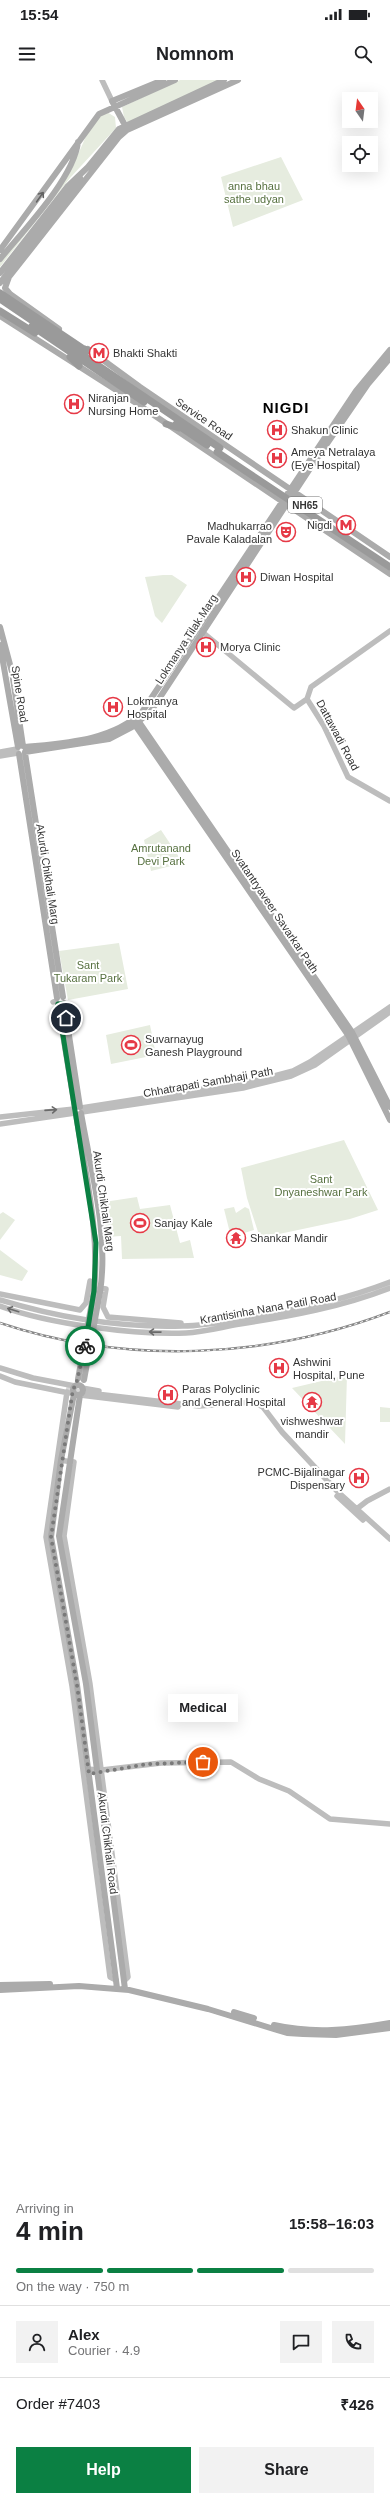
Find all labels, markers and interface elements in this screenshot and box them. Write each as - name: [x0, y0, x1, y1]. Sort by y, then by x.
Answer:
- text: 15:54: [20, 6, 58, 23]
- icon: menu: [16, 43, 38, 65]
- icon: search: [352, 43, 374, 65]
- text: Nomnom: [156, 44, 234, 64]
- north arrow: [342, 92, 378, 128]
- map controls: [342, 92, 378, 172]
- button: locate: [342, 136, 378, 172]
- park label: anna bhau sathe udyan: [224, 180, 284, 205]
- one-way arrow: [36, 191, 44, 202]
- metro station icon: Bhakti Shakti: [88, 342, 110, 364]
- place label: Bhakti Shakti: [113, 347, 177, 359]
- place label: Niranjan Nursing Home: [88, 392, 158, 417]
- hospital icon: Niranjan Nursing Home: [63, 393, 85, 415]
- street label: Service Road: [173, 396, 235, 442]
- district label: NIGDI: [263, 399, 309, 416]
- hospital icon: Shakun Clinic: [266, 419, 288, 441]
- place label: Shakun Clinic: [291, 424, 359, 436]
- place label: Ameya Netralaya (Eye Hospital): [291, 446, 376, 471]
- hospital icon: Ameya Netralaya (Eye Hospital): [266, 447, 288, 469]
- road number: NH65: [288, 497, 322, 513]
- metro station icon: Nigdi: [335, 514, 357, 536]
- place label: Nigdi: [307, 519, 332, 531]
- place label: Madhukarrao Pavale Kaladalan: [186, 520, 272, 545]
- theatre icon: Madhukarrao Pavale Kaladalan: [275, 521, 297, 543]
- hospital icon: Diwan Hospital: [235, 566, 257, 588]
- place label: Diwan Hospital: [260, 571, 333, 583]
- street label: Lokmanya Tilak Marg: [152, 592, 220, 686]
- hospital icon: Morya Clinic: [195, 636, 217, 658]
- place label: Morya Clinic: [220, 641, 281, 653]
- street label: Spine Road: [10, 665, 30, 723]
- place label: Lokmanya Hospital: [127, 695, 179, 720]
- hospital icon: Lokmanya Hospital: [102, 696, 124, 718]
- street label: Dattawadi Road: [314, 698, 362, 772]
- street label: Akurdi Chikhali Marg: [34, 823, 62, 925]
- park label: Amrutanand Devi Park: [131, 842, 191, 867]
- street label: Svatantryaveer Savarkar Path: [229, 847, 321, 975]
- park label: Sant Tukaram Park: [54, 959, 123, 984]
- pin: [49, 1001, 83, 1035]
- icon: home: [55, 1007, 77, 1029]
- place label: Suvarnayug Ganesh Playground: [145, 1033, 242, 1058]
- sports icon: Suvarnayug Ganesh Playground: [120, 1034, 142, 1056]
- street label: Chhatrapati Sambhaji Path: [142, 1065, 274, 1099]
- one-way arrow: [44, 1107, 57, 1114]
- street label: Akurdi Chikhali Marg: [91, 1150, 117, 1252]
- park label: Sant Dnyaneshwar Park: [275, 1173, 368, 1198]
- sports icon: Sanjay Kale: [129, 1212, 151, 1234]
- place label: Sanjay Kale: [154, 1217, 213, 1229]
- temple icon: Shankar Mandir: [225, 1227, 247, 1249]
- place label: Shankar Mandir: [250, 1232, 328, 1244]
- street label: Krantisinha Nana Patil Road: [199, 1290, 337, 1326]
- one-way arrow: [7, 1306, 20, 1313]
- courier: [65, 1326, 105, 1366]
- one-way arrow: [149, 1329, 162, 1336]
- icon: bike: [74, 1335, 96, 1357]
- place label: Ashwini Hospital, Pune: [293, 1356, 365, 1381]
- hospital icon: Ashwini Hospital, Pune: [268, 1357, 290, 1379]
- place label: Paras Polyclinic and General Hospital: [182, 1383, 285, 1408]
- hospital icon: Paras Polyclinic and General Hospital: [157, 1384, 179, 1406]
- temple icon: vishweshwar mandir: [301, 1391, 323, 1413]
- place label: vishweshwar mandir: [281, 1415, 344, 1440]
- place label: PCMC-Bijalinagar Dispensary: [258, 1466, 345, 1491]
- hospital icon: PCMC-Bijalinagar Dispensary: [348, 1467, 370, 1489]
- callout: Medical: [168, 1694, 238, 1722]
- text: Medical: [179, 1700, 227, 1715]
- pin: [186, 1745, 220, 1779]
- icon: bag: [192, 1751, 214, 1773]
- street label: Akurdi Chikhali Road: [96, 1791, 120, 1895]
- text: Arriving in: [16, 2201, 74, 2216]
- text: 15:58–16:03: [289, 2215, 374, 2232]
- text: 4 min: [16, 2216, 84, 2246]
- text: On the way · 750 m: [16, 2279, 129, 2294]
- button: person: [16, 2321, 58, 2363]
- button: chat: [280, 2321, 322, 2363]
- button: phone: [332, 2321, 374, 2363]
- text: Alex: [68, 2326, 100, 2343]
- text: Courier · 4.9: [68, 2343, 140, 2358]
- text: Order #7403: [16, 2395, 100, 2412]
- text: ₹426: [340, 2396, 374, 2413]
- button: Help: [16, 2447, 191, 2493]
- button: Share: [199, 2447, 374, 2493]

